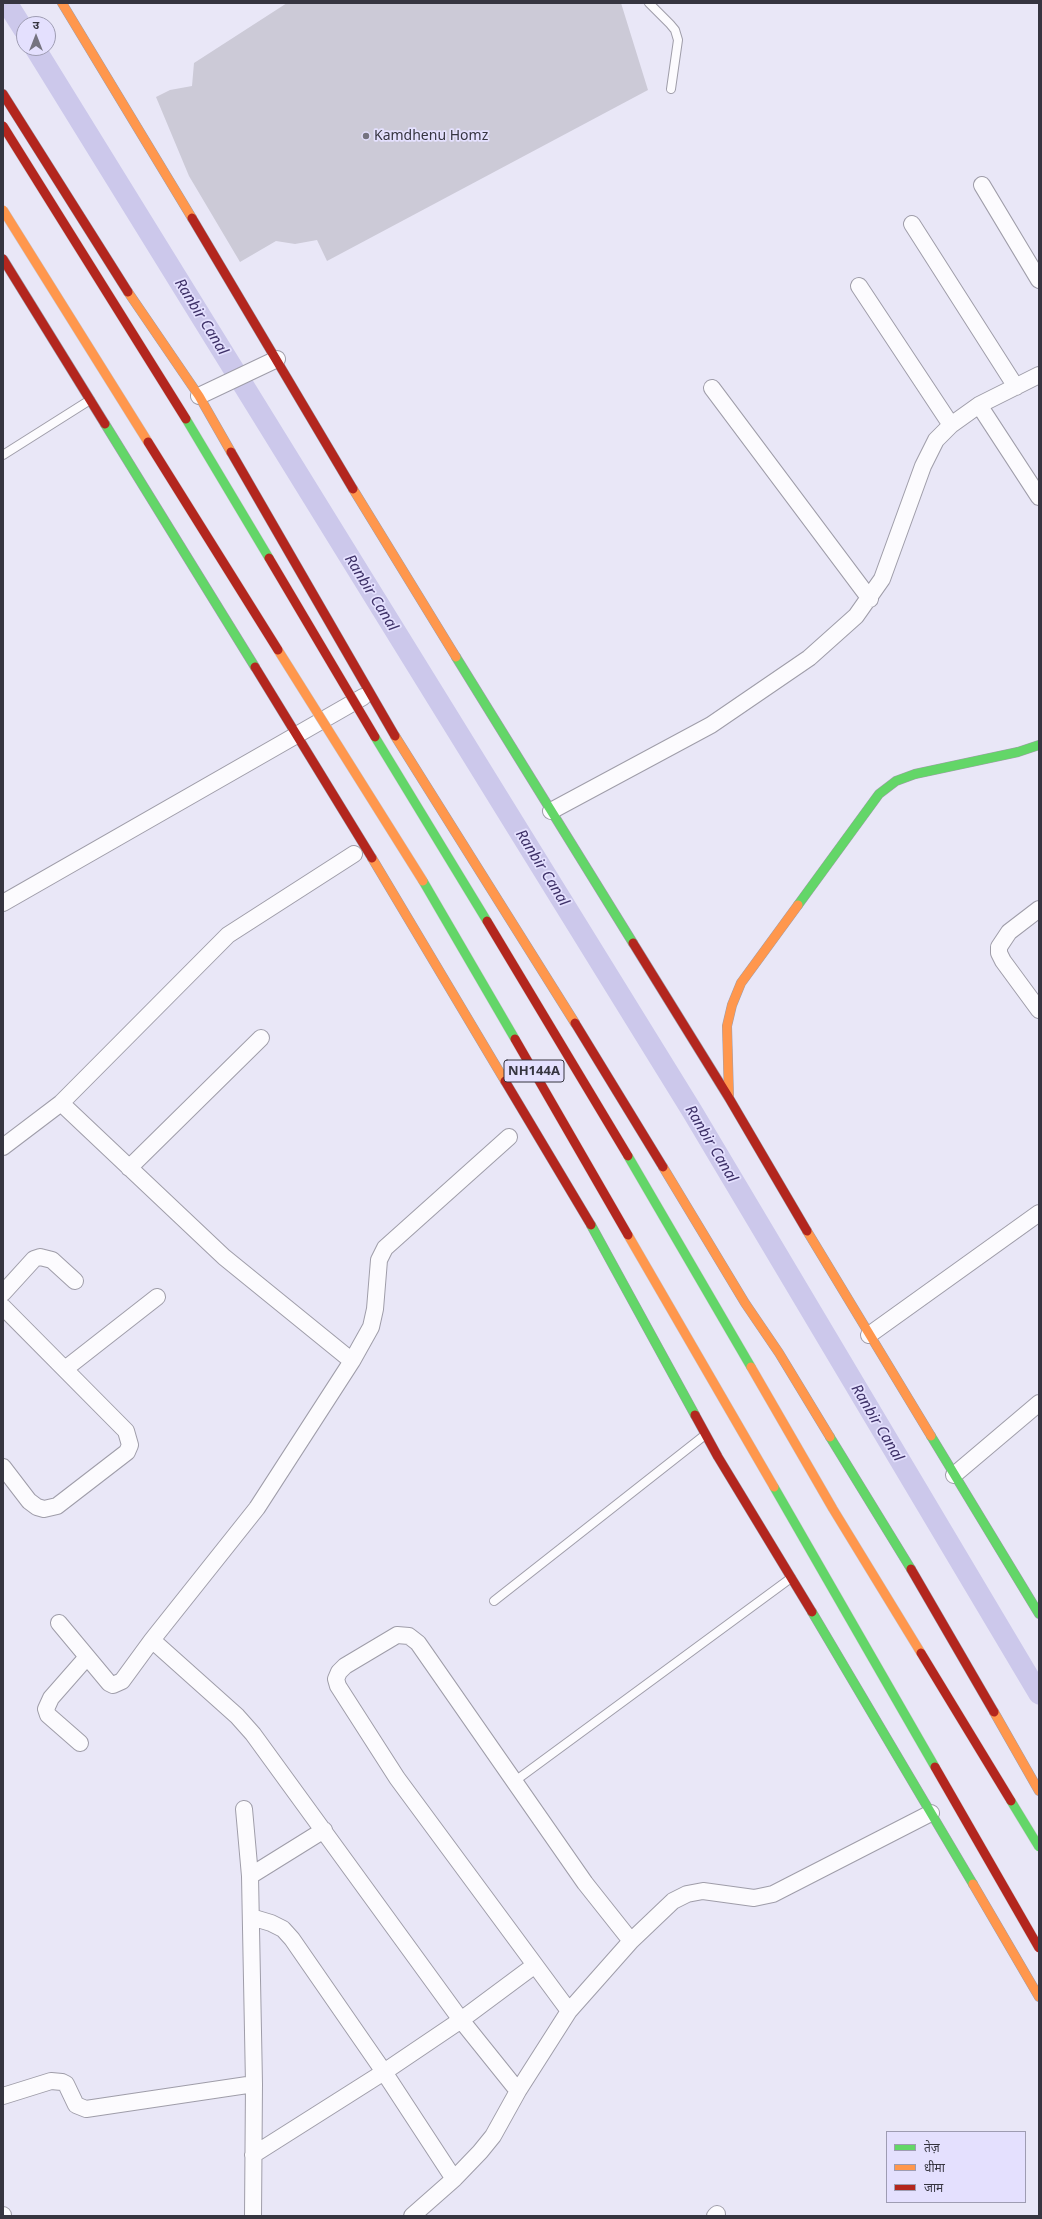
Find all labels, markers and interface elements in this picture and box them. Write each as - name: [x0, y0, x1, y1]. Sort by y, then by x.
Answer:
- north arrow: [16, 16, 56, 56]
- text: उ: [33, 17, 39, 32]
- place label: Kamdhenu Homz: [374, 128, 488, 144]
- marker: Kamdhenu Homz: [361, 131, 371, 141]
- water label: Ranbir Canal: [170, 275, 232, 359]
- water label: Ranbir Canal: [340, 551, 402, 635]
- water label: Ranbir Canal: [511, 826, 573, 910]
- road number: NH144A: [504, 1060, 564, 1082]
- water label: Ranbir Canal: [681, 1102, 741, 1186]
- water label: Ranbir Canal: [847, 1381, 907, 1465]
- legend: [886, 2131, 1026, 2203]
- text: तेज़: [924, 2139, 940, 2156]
- text: धीमा: [924, 2159, 945, 2176]
- text: जाम: [924, 2179, 943, 2196]

